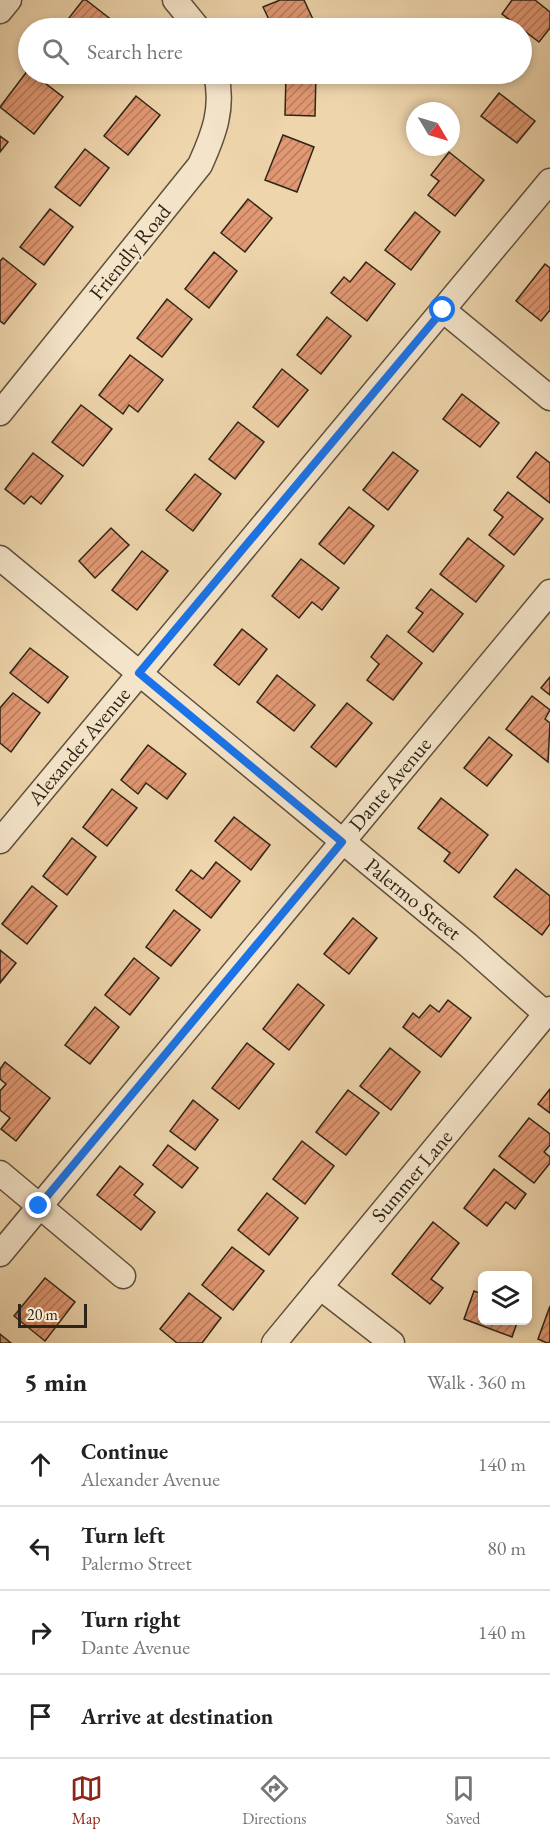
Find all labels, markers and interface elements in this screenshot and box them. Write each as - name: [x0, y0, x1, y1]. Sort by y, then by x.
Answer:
- search box: [18, 18, 532, 84]
- icon: search: [39, 35, 72, 68]
- text: Search here: [87, 37, 182, 66]
- north arrow: [406, 102, 460, 156]
- street label: Friendly Road: [83, 198, 177, 305]
- route start: [429, 296, 455, 322]
- street label: Alexander Avenue: [21, 681, 136, 811]
- street label: Dante Avenue: [342, 731, 437, 836]
- street label: Palermo Street: [360, 852, 467, 946]
- street label: Summer Lane: [365, 1124, 458, 1228]
- route end: [25, 1192, 51, 1218]
- map controls: [478, 1271, 532, 1325]
- button: layers: [478, 1271, 532, 1325]
- scale bar: [18, 1301, 87, 1328]
- text: 20 m: [27, 1304, 58, 1325]
- text: 5 min: [24, 1365, 87, 1399]
- text: Walk · 360 m: [427, 1369, 526, 1395]
- text: Continue: [81, 1437, 168, 1466]
- icon: ahead: [24, 1448, 57, 1481]
- text: 140 m: [478, 1451, 526, 1477]
- text: Alexander Avenue: [81, 1466, 220, 1492]
- text: Turn left: [81, 1521, 165, 1550]
- icon: left: [24, 1532, 57, 1565]
- text: 80 m: [487, 1535, 526, 1561]
- text: Palermo Street: [81, 1550, 192, 1576]
- text: Turn right: [81, 1605, 180, 1634]
- icon: right: [24, 1616, 57, 1649]
- text: 140 m: [478, 1619, 526, 1645]
- text: Dante Avenue: [81, 1634, 190, 1660]
- icon: arrive: [24, 1700, 57, 1733]
- text: Arrive at destination: [81, 1702, 273, 1731]
- tab: Map: [70, 1772, 103, 1829]
- tab: Directions: [242, 1772, 307, 1829]
- tab: Saved: [446, 1772, 480, 1829]

